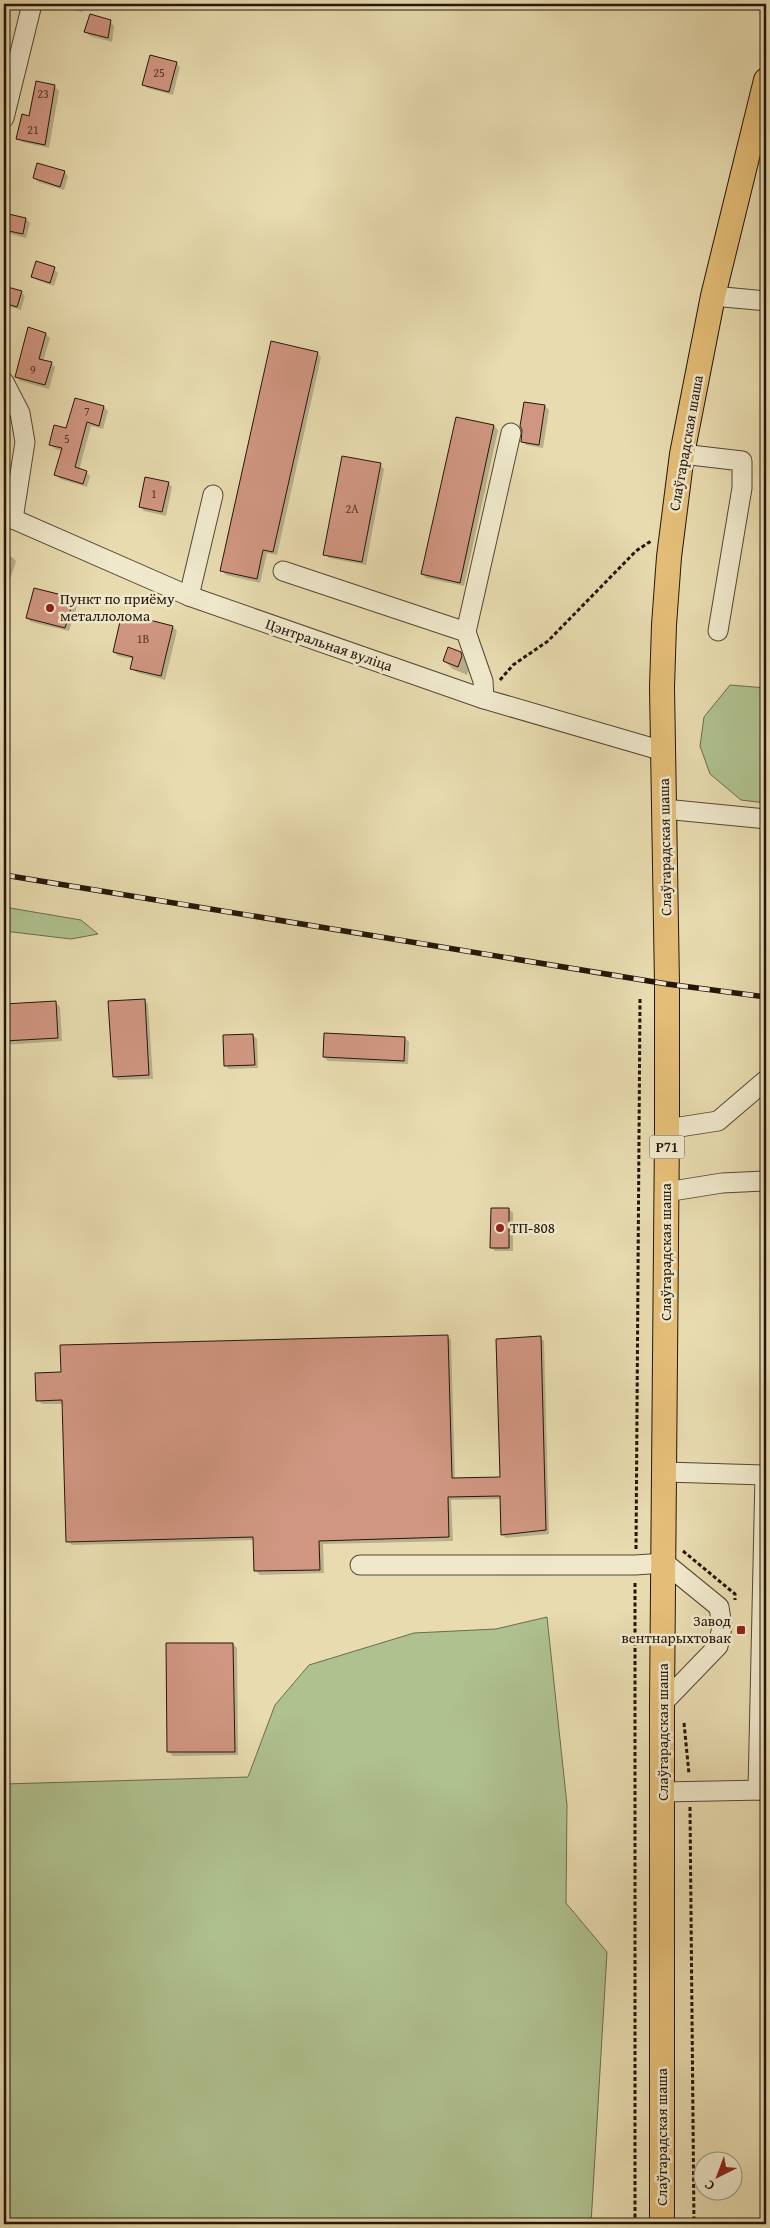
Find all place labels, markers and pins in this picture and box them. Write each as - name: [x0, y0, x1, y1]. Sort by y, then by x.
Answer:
- place label: Пункт по приёму металлолома: [60, 588, 175, 626]
- marker: Пункт по приёму металлолома: [44, 602, 56, 614]
- place label: ТП-808: [510, 1217, 555, 1238]
- marker: ТП-808: [494, 1222, 506, 1234]
- place label: Завод вентнарыхтовак: [621, 1610, 731, 1648]
- marker: Завод вентнарыхтовак: [735, 1624, 747, 1636]

